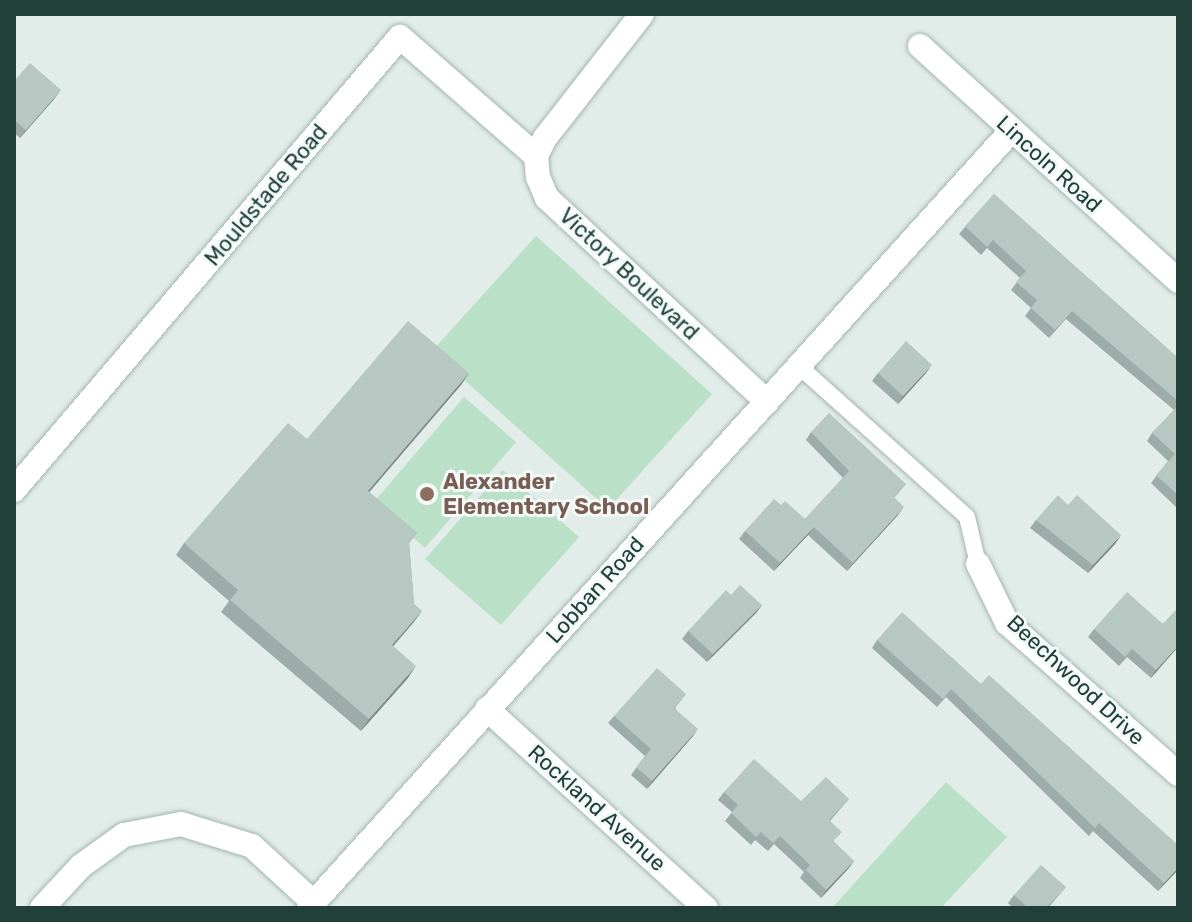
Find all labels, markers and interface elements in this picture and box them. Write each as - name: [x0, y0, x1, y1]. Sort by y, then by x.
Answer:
- street label: Lincoln Road: [991, 110, 1107, 218]
- street label: Mouldstade Road: [199, 119, 333, 271]
- street label: Victory Boulevard: [553, 202, 705, 346]
- place label: Alexander Elementary School: [443, 468, 650, 520]
- marker: Alexander Elementary School: [418, 485, 436, 503]
- street label: Lobban Road: [540, 531, 650, 649]
- street label: Beechwood Drive: [1002, 609, 1150, 751]
- street label: Rockland Avenue: [522, 739, 672, 877]

